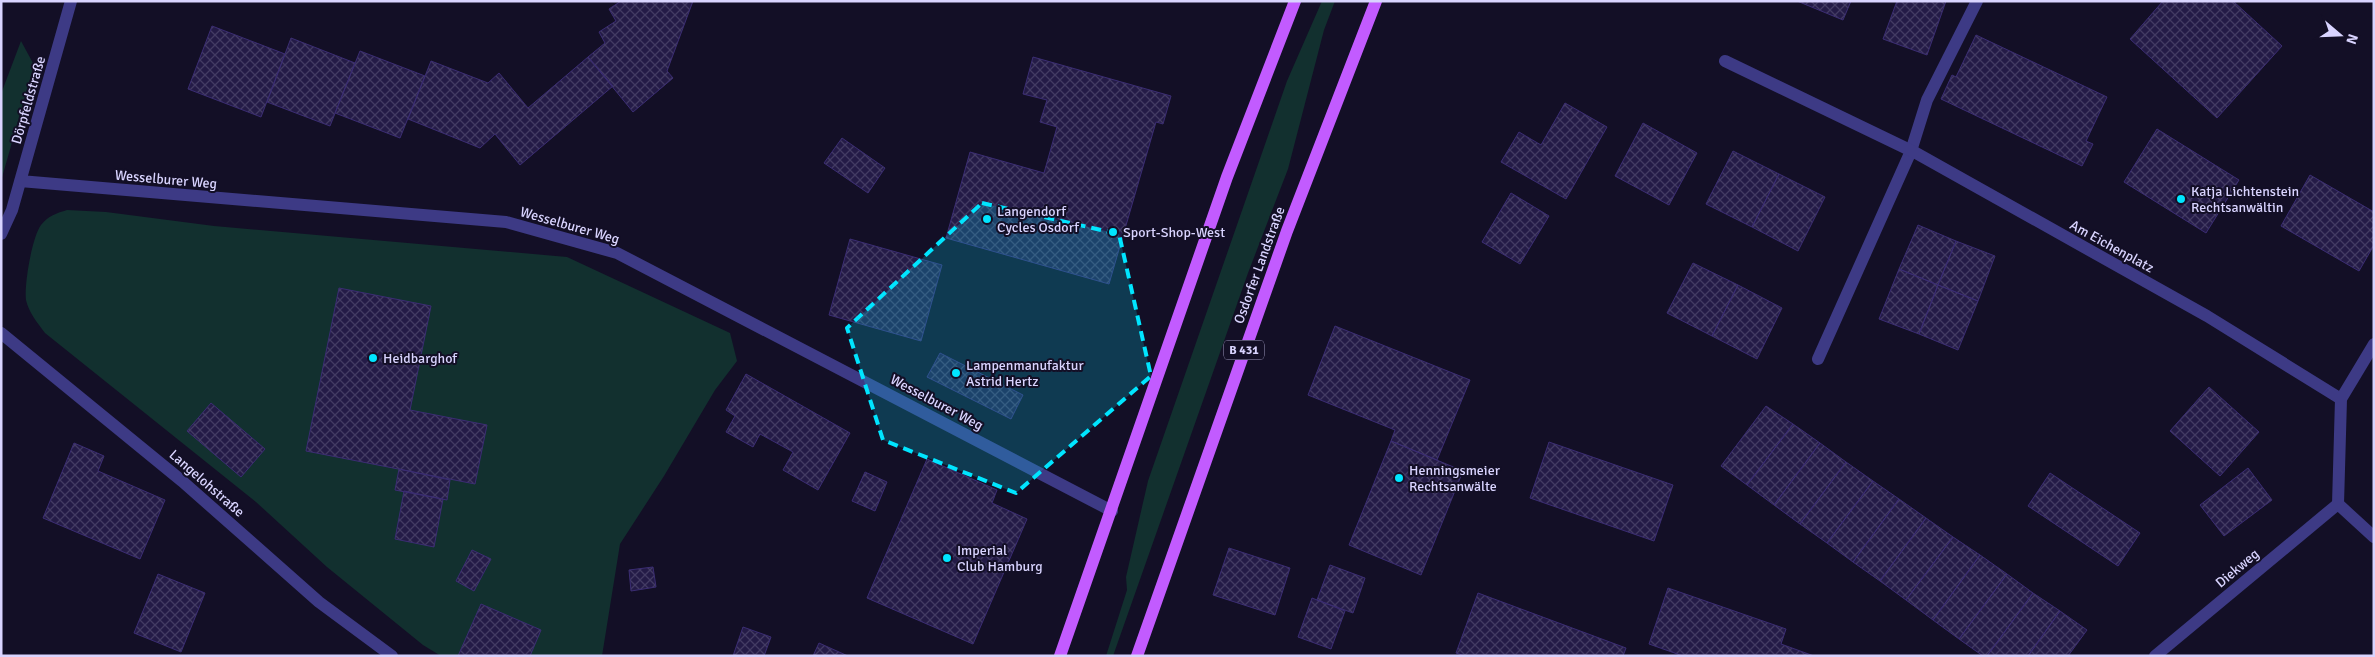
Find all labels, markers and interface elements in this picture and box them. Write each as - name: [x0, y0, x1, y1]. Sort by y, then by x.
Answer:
- north arrow: [2315, 10, 2365, 60]
- text: N: [2342, 32, 2361, 46]
- street label: Dörpfeldstraße: [8, 54, 49, 146]
- street label: Wesselburer Weg: [114, 167, 218, 192]
- place label: Katja Lichtenstein Rechtsanwältin: [2191, 183, 2299, 216]
- marker: Katja Lichtenstein Rechtsanwältin: [2175, 193, 2187, 205]
- street label: Wesselburer Weg: [518, 203, 622, 248]
- place label: Langendorf Cycles Osdorf: [997, 203, 1080, 236]
- street label: Osdorfer Landstraße: [1230, 204, 1289, 326]
- marker: Langendorf Cycles Osdorf: [981, 213, 993, 225]
- street label: Am Eichenplatz: [2067, 216, 2157, 276]
- place label: Sport-Shop-West: [1123, 224, 1225, 241]
- marker: Sport-Shop-West: [1107, 226, 1119, 238]
- road number: B 431: [1224, 340, 1264, 360]
- place label: Heidbarghof: [383, 350, 458, 367]
- marker: Heidbarghof: [367, 352, 379, 364]
- place label: Lampenmanufaktur Astrid Hertz: [966, 357, 1084, 390]
- marker: Lampenmanufaktur Astrid Hertz: [950, 367, 962, 379]
- street label: Wesselburer Weg: [887, 371, 986, 434]
- street label: Langelohstraße: [166, 446, 248, 521]
- place label: Henningsmeier Rechtsanwälte: [1409, 462, 1501, 495]
- marker: Henningsmeier Rechtsanwälte: [1393, 472, 1405, 484]
- place label: Imperial Club Hamburg: [957, 542, 1043, 575]
- street label: Diekweg: [2212, 545, 2262, 591]
- marker: Imperial Club Hamburg: [941, 552, 953, 564]

